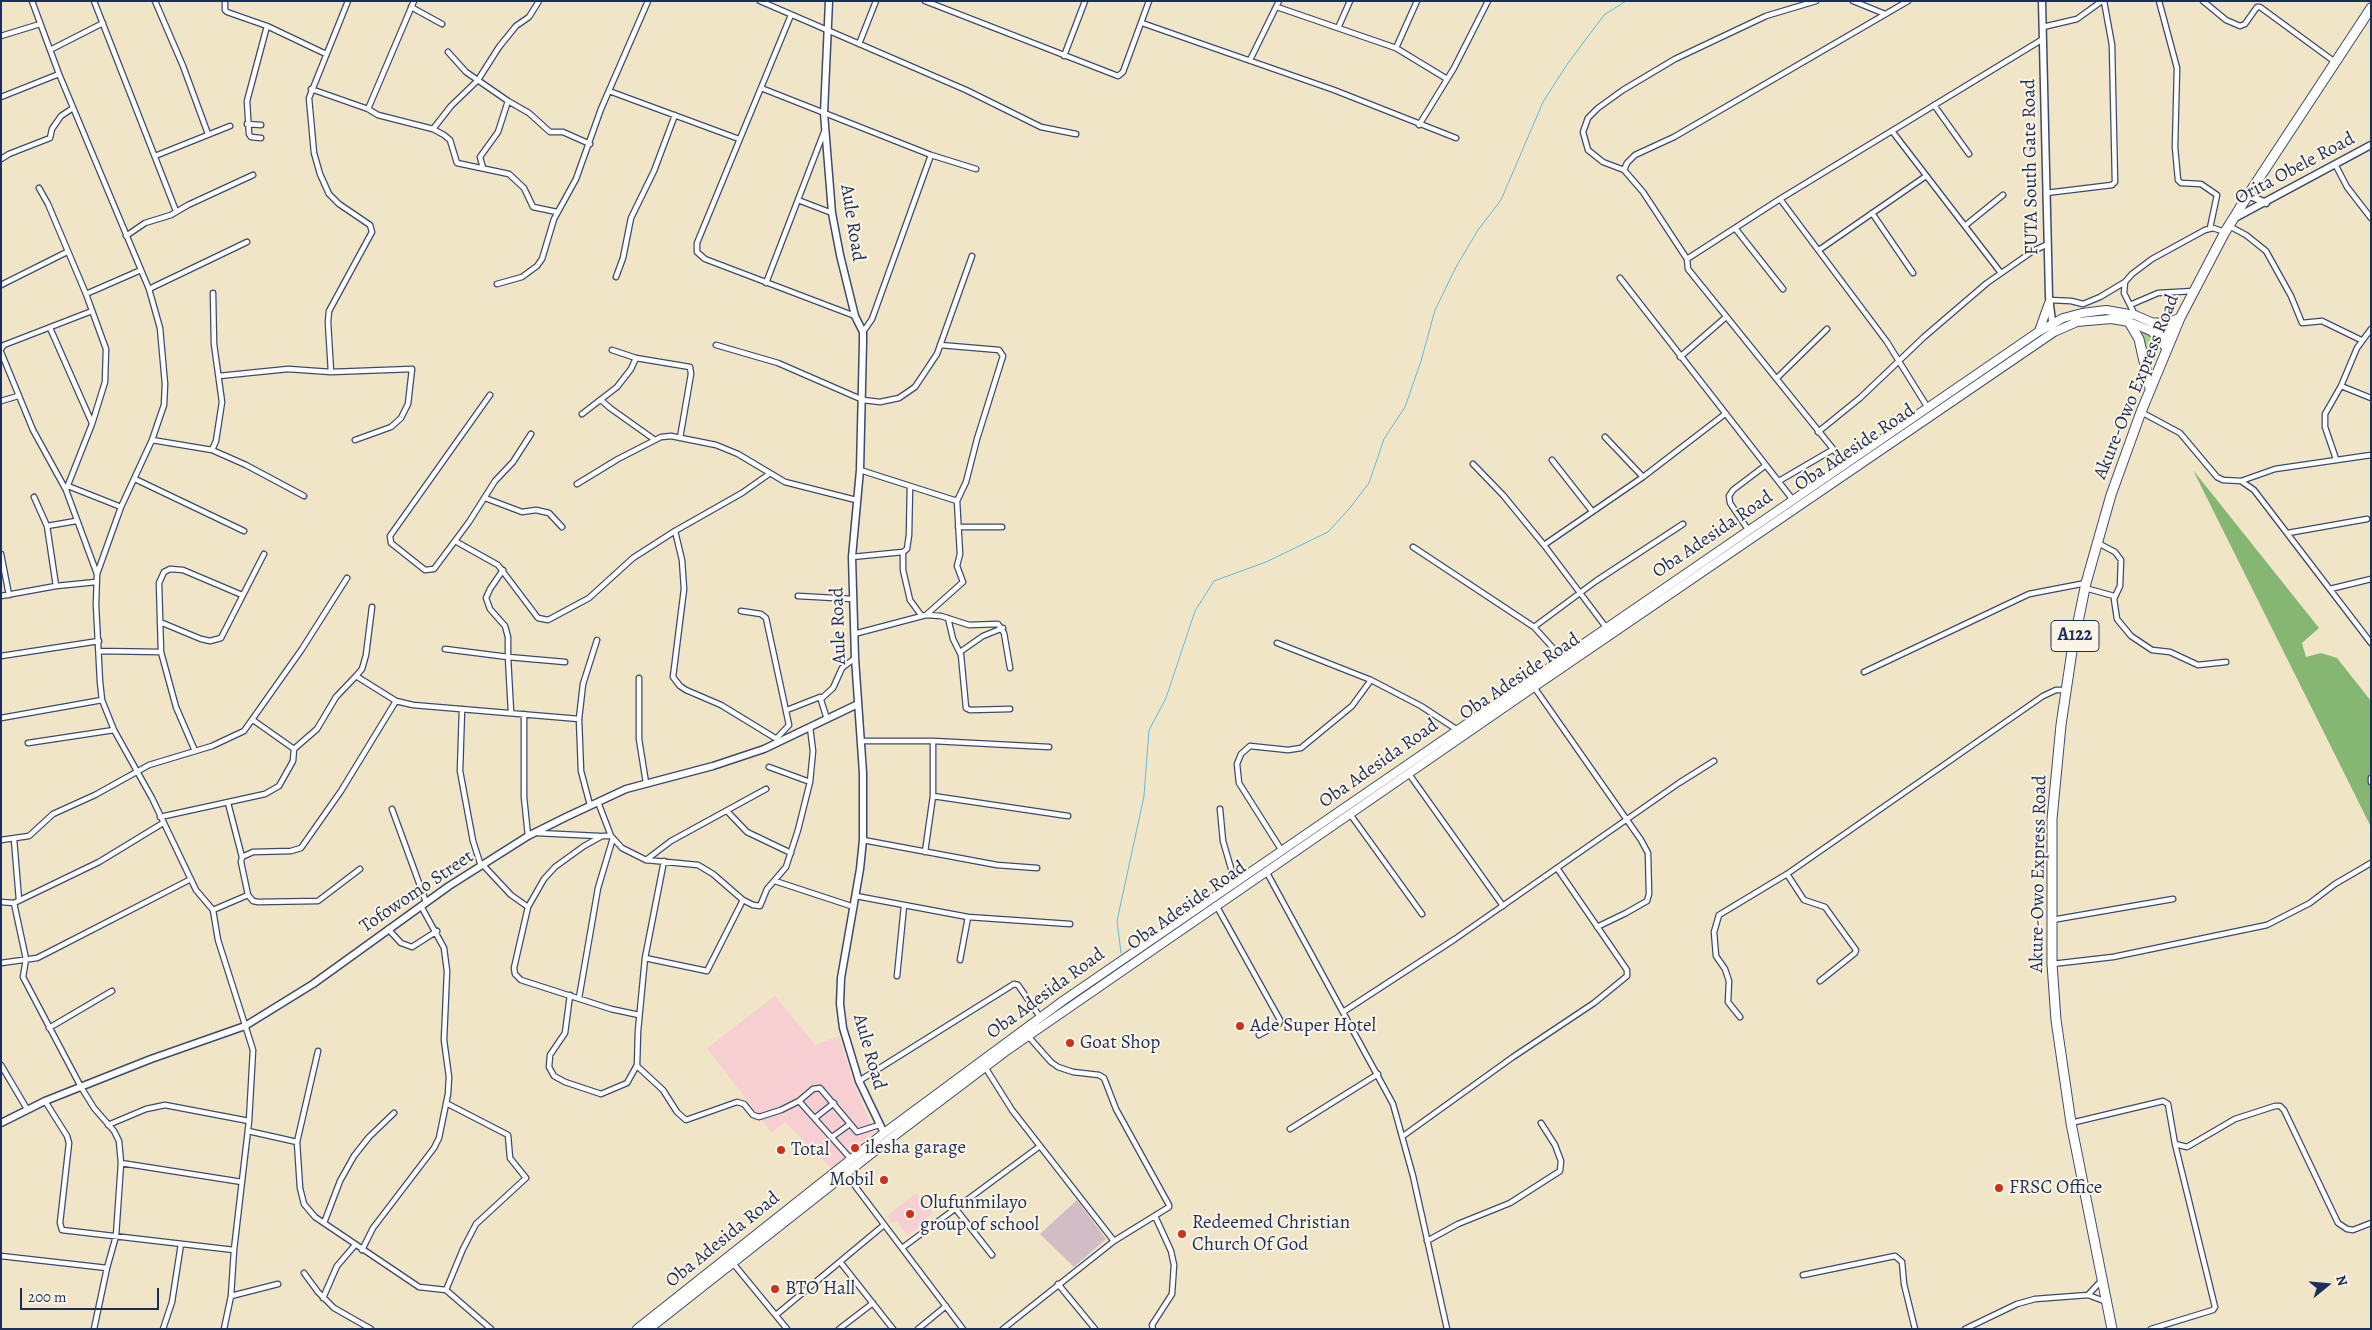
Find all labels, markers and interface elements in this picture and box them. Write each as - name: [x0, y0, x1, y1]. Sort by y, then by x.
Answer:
- street label: FUTA South Gate Road: [2018, 79, 2044, 255]
- street label: Orita Obele Road: [2231, 128, 2359, 210]
- street label: Aule Road: [835, 183, 869, 263]
- street label: Akure-Owo Express Road: [2089, 291, 2185, 483]
- street label: Oba Adeside Road: [1791, 399, 1919, 497]
- street label: Oba Adesida Road: [1648, 486, 1778, 584]
- street label: Aule Road: [826, 587, 852, 665]
- road number: A122: [2051, 620, 2099, 652]
- street label: Oba Adeside Road: [1456, 628, 1584, 726]
- street label: Oba Adesida Road: [1315, 714, 1443, 814]
- street label: Akure-Owo Express Road: [2026, 775, 2052, 973]
- street label: Tofowomo Street: [356, 846, 478, 938]
- street label: Oba Adeside Road: [1123, 857, 1251, 955]
- street label: Oba Adesida Road: [983, 944, 1109, 1044]
- street label: Aule Road: [847, 1012, 891, 1092]
- place label: Ade Super Hotel: [1250, 1015, 1376, 1037]
- marker: Ade Super Hotel: [1234, 1020, 1246, 1032]
- place label: Goat Shop: [1080, 1032, 1160, 1054]
- marker: Goat Shop: [1064, 1037, 1076, 1049]
- place label: ilesha garage: [865, 1137, 966, 1159]
- place label: Total: [791, 1139, 829, 1161]
- marker: ilesha garage: [849, 1142, 861, 1154]
- marker: Total: [775, 1144, 787, 1156]
- place label: Mobil: [829, 1169, 874, 1191]
- marker: Mobil: [878, 1174, 890, 1186]
- place label: FRSC Office: [2009, 1177, 2102, 1199]
- marker: FRSC Office: [1993, 1182, 2005, 1194]
- street label: Oba Adesida Road: [661, 1187, 785, 1293]
- place label: Olufunmilayo group of school: [920, 1192, 1039, 1236]
- marker: Olufunmilayo group of school: [904, 1208, 916, 1220]
- place label: Redeemed Christian Church Of God: [1192, 1212, 1350, 1256]
- marker: Redeemed Christian Church Of God: [1176, 1228, 1188, 1240]
- north arrow: [2302, 1260, 2352, 1310]
- text: N: [2331, 1273, 2352, 1288]
- scale bar: [22, 1278, 161, 1310]
- place label: BTO Hall: [785, 1278, 855, 1300]
- marker: BTO Hall: [769, 1283, 781, 1295]
- text: 200 m: [28, 1287, 67, 1307]

